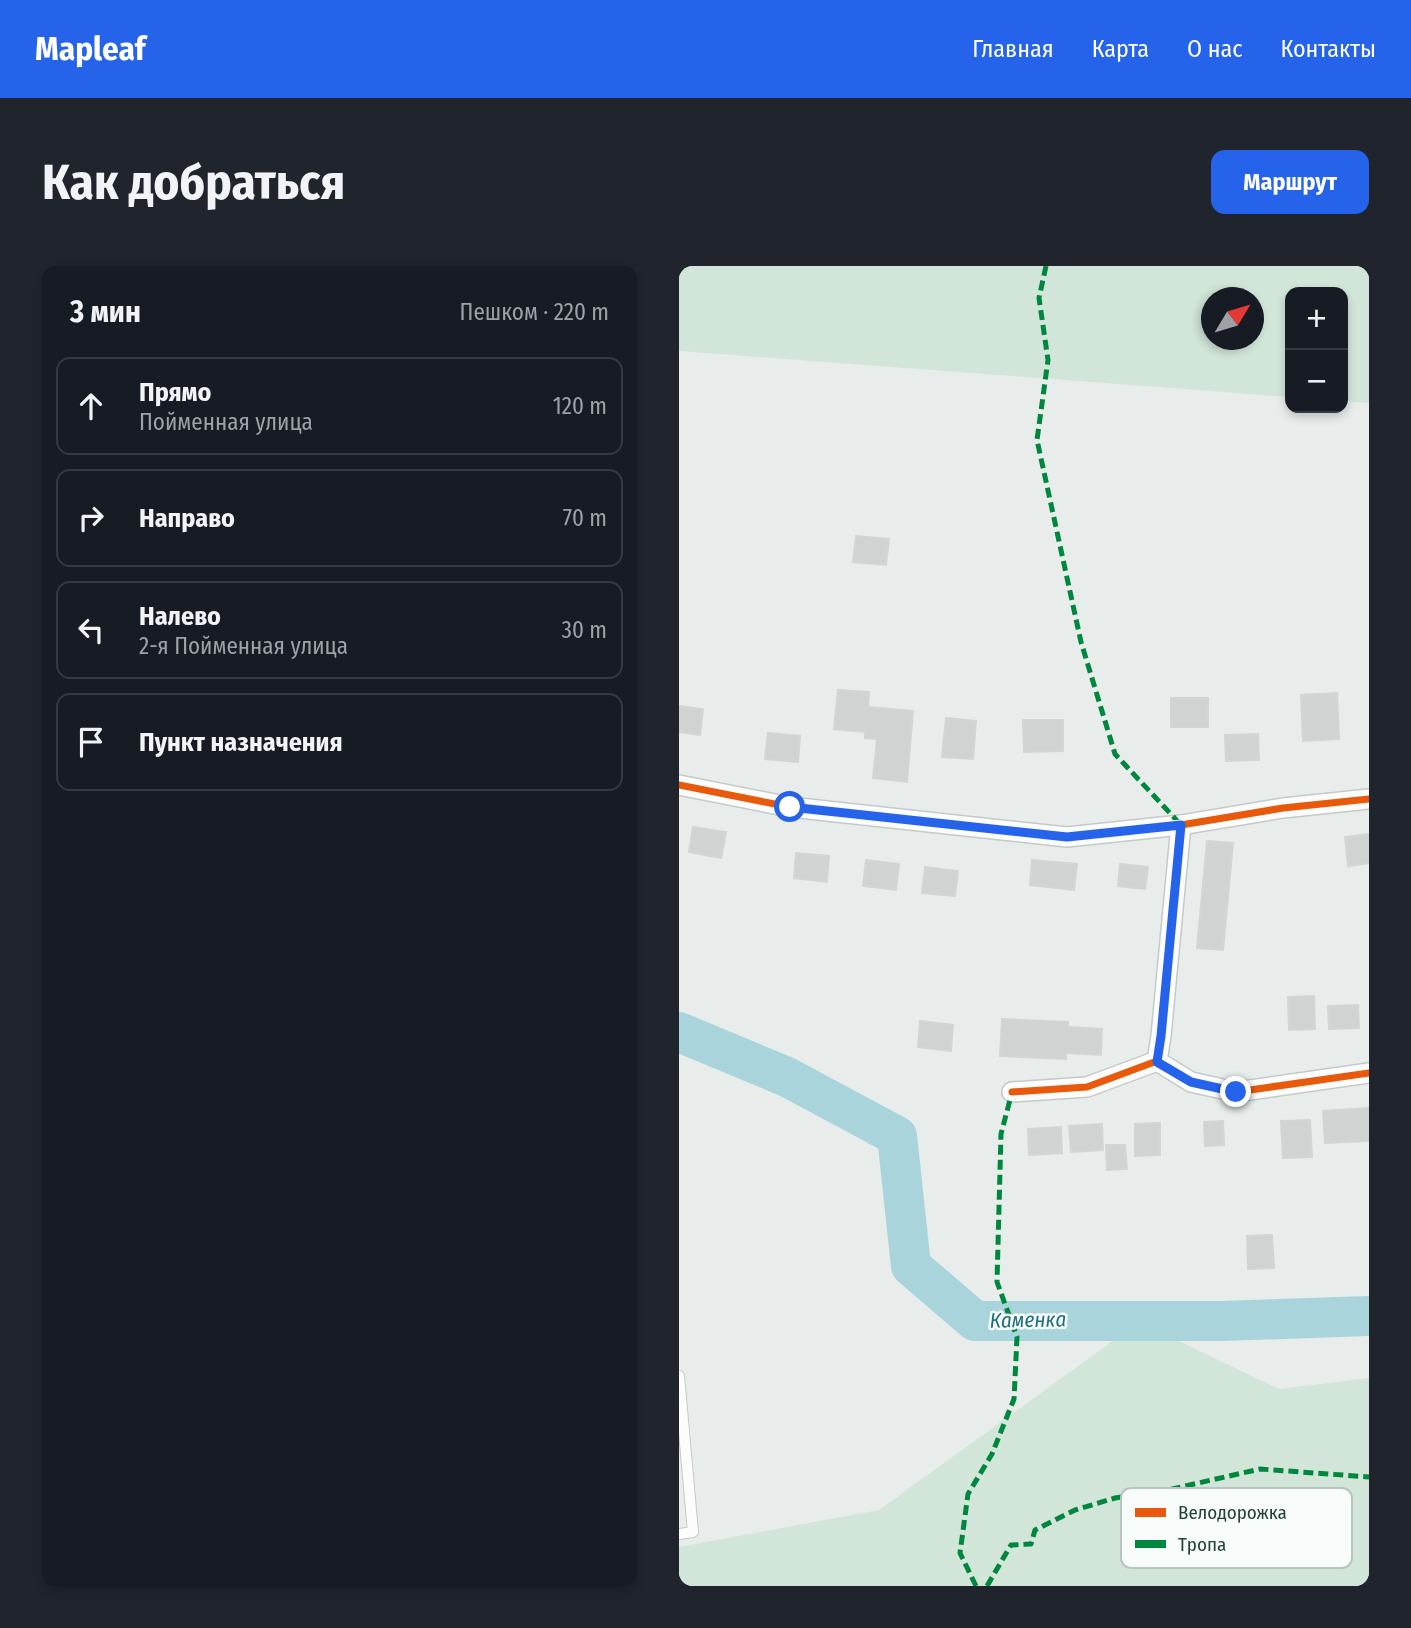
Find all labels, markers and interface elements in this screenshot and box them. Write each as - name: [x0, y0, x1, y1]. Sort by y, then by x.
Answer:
- text: Mapleaf: [35, 29, 146, 69]
- text: Главная: [972, 35, 1054, 63]
- text: Карта: [1092, 35, 1149, 63]
- text: О нас: [1187, 35, 1242, 63]
- text: Контакты: [1280, 35, 1376, 63]
- button: Маршрут: [1211, 150, 1369, 214]
- text: Как добраться: [42, 153, 345, 212]
- north arrow: [1201, 287, 1264, 350]
- map controls: [1285, 287, 1348, 413]
- button: +: [1285, 287, 1348, 350]
- text: 3 мин: [70, 294, 141, 330]
- text: Пешком · 220 m: [460, 298, 609, 326]
- button: −: [1285, 350, 1348, 413]
- text: Прямо: [139, 377, 211, 408]
- icon: ahead: [72, 387, 110, 425]
- text: 120 m: [553, 392, 607, 420]
- text: Пойменная улица: [139, 408, 313, 436]
- icon: right: [72, 499, 110, 537]
- text: Направо: [139, 503, 235, 534]
- text: 70 m: [563, 504, 607, 532]
- text: Налево: [139, 601, 221, 632]
- icon: left: [72, 611, 110, 649]
- text: 30 m: [562, 616, 607, 644]
- text: 2-я Пойменная улица: [139, 632, 348, 660]
- icon: arrive: [72, 723, 110, 761]
- text: Пункт назначения: [139, 727, 343, 758]
- route start: [774, 791, 805, 822]
- route end: [1220, 1076, 1251, 1107]
- water label: Каменка: [989, 1306, 1067, 1334]
- legend: [1121, 1488, 1352, 1568]
- text: Велодорожка: [1178, 1501, 1287, 1524]
- text: Тропа: [1178, 1533, 1226, 1556]

